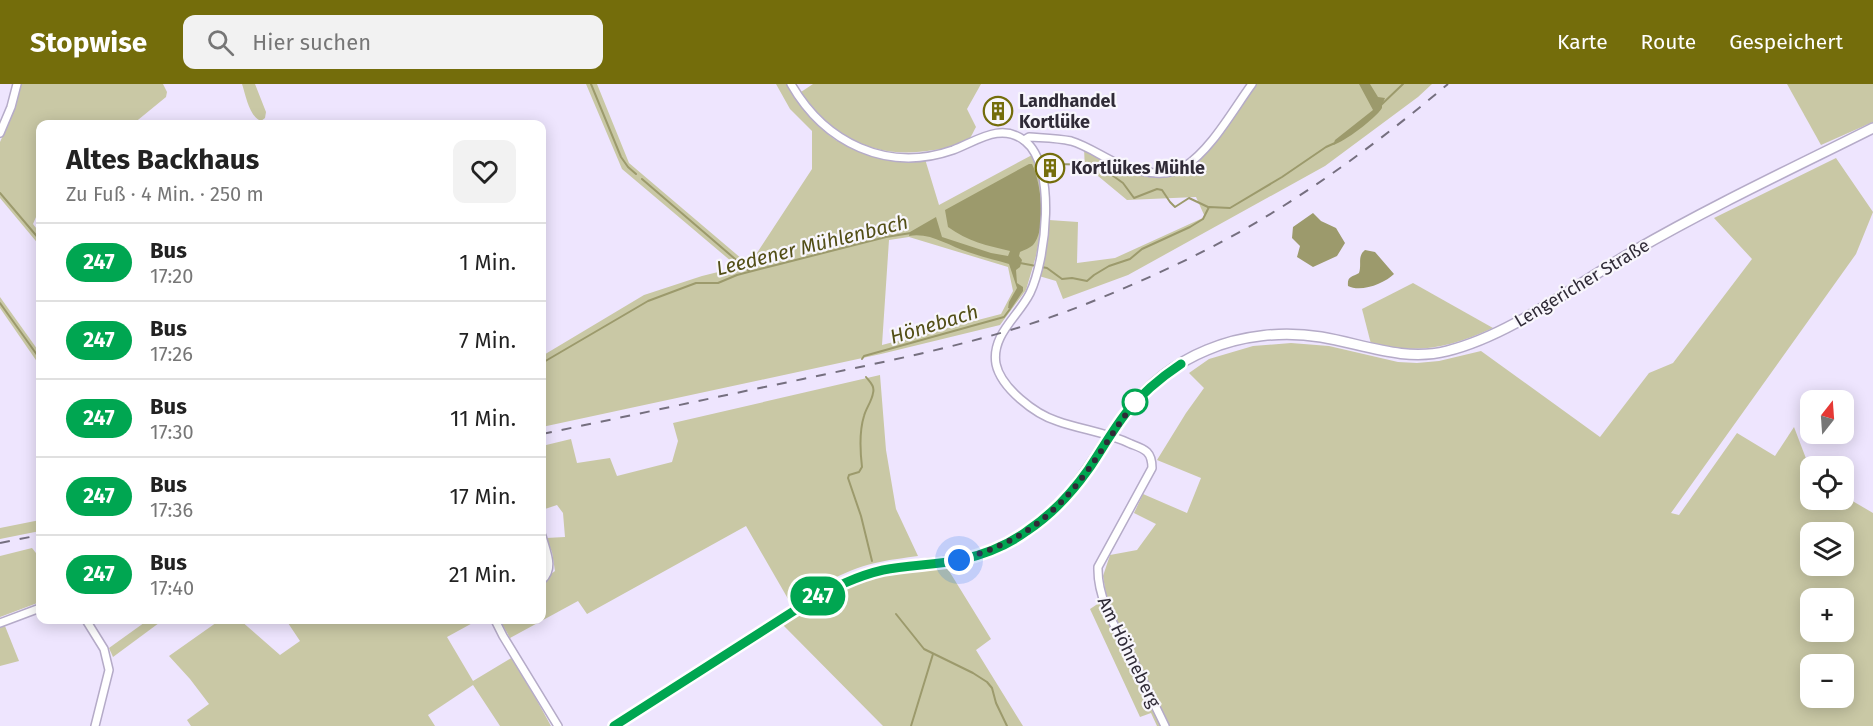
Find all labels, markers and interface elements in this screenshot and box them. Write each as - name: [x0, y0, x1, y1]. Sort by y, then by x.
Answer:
- search box: [183, 15, 603, 69]
- text: Stopwise: [30, 26, 147, 59]
- icon: search: [204, 26, 237, 59]
- text: Hier suchen: [252, 29, 371, 56]
- text: Karte: [1557, 29, 1608, 55]
- text: Route: [1641, 29, 1696, 55]
- text: Gespeichert: [1729, 29, 1843, 55]
- place label: Landhandel Kortlüke: [1019, 90, 1116, 133]
- building icon: Landhandel Kortlüke: [982, 95, 1014, 127]
- button: heart: [453, 140, 516, 203]
- text: Altes Backhaus: [66, 143, 259, 176]
- building icon: Kortlükes Mühle: [1034, 152, 1066, 184]
- place label: Kortlükes Mühle: [1071, 157, 1205, 179]
- text: Zu Fuß · 4 Min. · 250 m: [66, 182, 264, 206]
- water label: Leedener Mühlenbach: [714, 210, 910, 280]
- street label: Lengericher Straße: [1511, 234, 1653, 332]
- text: Bus: [150, 237, 187, 264]
- text: 247: [83, 249, 115, 275]
- text: 1 Min.: [459, 249, 516, 276]
- text: 17:20: [150, 264, 193, 288]
- water label: Hönebach: [887, 299, 981, 349]
- text: Bus: [150, 315, 187, 342]
- text: 247: [83, 327, 115, 353]
- text: 7 Min.: [459, 327, 516, 354]
- text: 17:26: [150, 342, 193, 366]
- unlabelled marker: [1122, 389, 1148, 415]
- north arrow: [1800, 390, 1854, 444]
- map controls: [1800, 390, 1854, 708]
- text: Bus: [150, 393, 187, 420]
- text: 247: [83, 405, 115, 431]
- text: 11 Min.: [450, 405, 516, 432]
- text: 17:30: [150, 420, 194, 444]
- button: locate: [1800, 456, 1854, 510]
- text: Bus: [150, 471, 187, 498]
- text: 247: [83, 483, 115, 509]
- text: 17 Min.: [449, 483, 516, 510]
- text: 17:36: [150, 498, 193, 522]
- button: layers: [1800, 522, 1854, 576]
- your location: [944, 545, 974, 575]
- text: Bus: [150, 549, 187, 576]
- text: 247: [83, 561, 115, 587]
- text: 21 Min.: [449, 561, 516, 588]
- text: 17:40: [150, 576, 194, 600]
- line badge: 247: [784, 576, 852, 616]
- text: 247: [802, 583, 834, 609]
- button: +: [1800, 588, 1854, 642]
- street label: Am Höhneberg: [1093, 593, 1166, 712]
- button: −: [1800, 654, 1854, 708]

